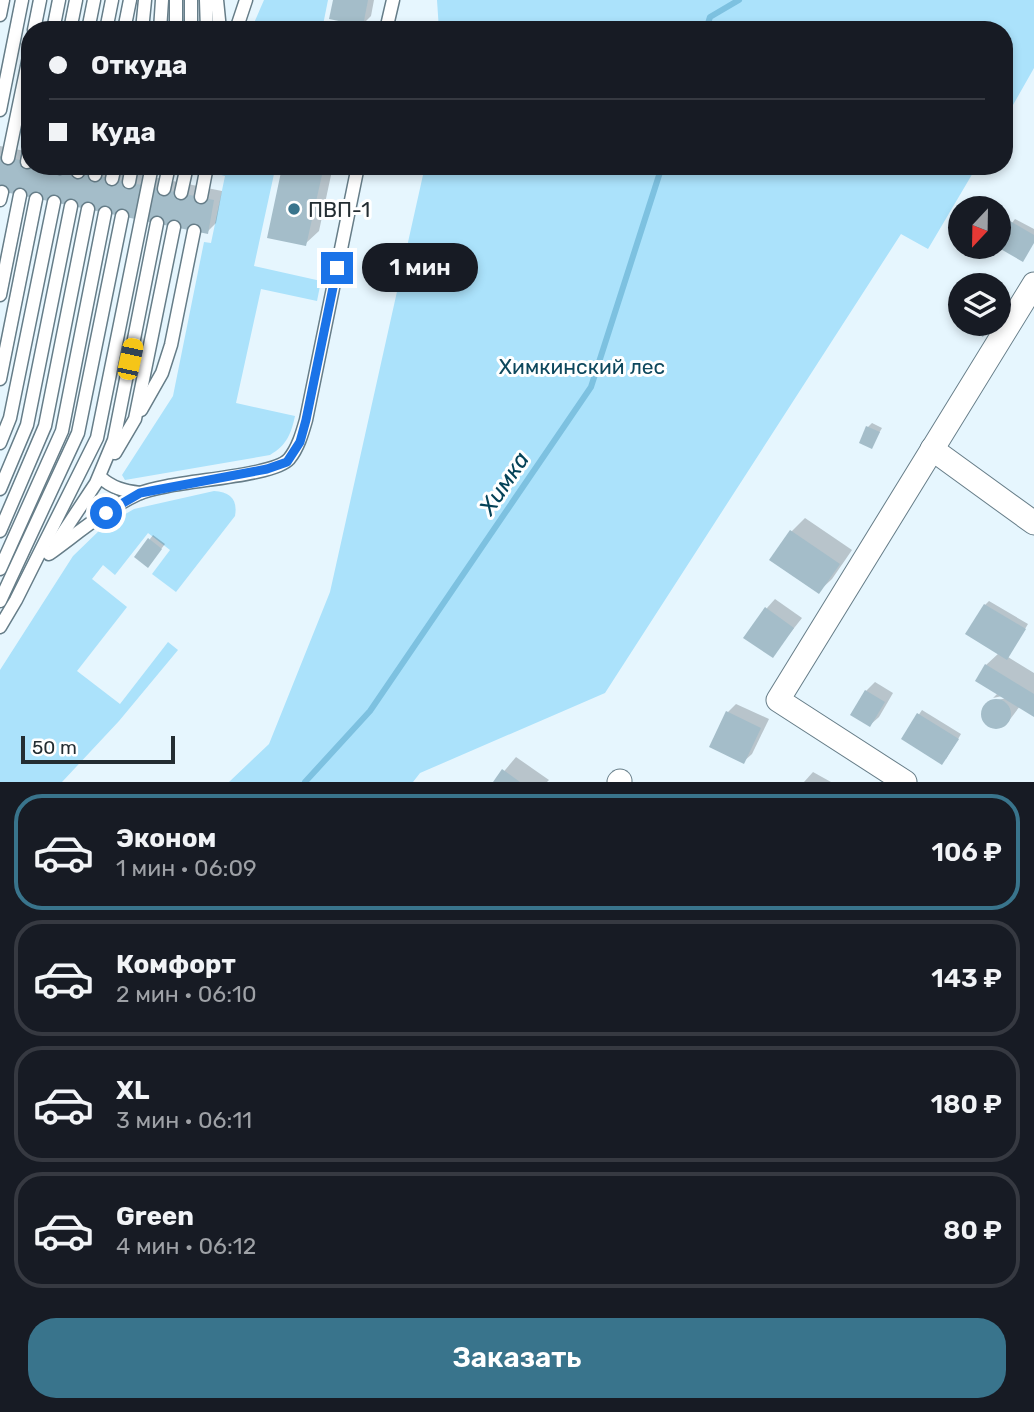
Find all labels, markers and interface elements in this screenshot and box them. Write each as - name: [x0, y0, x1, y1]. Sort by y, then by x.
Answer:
- text: Откуда: [91, 50, 187, 81]
- text: Куда: [91, 117, 156, 148]
- north arrow: [948, 196, 1012, 259]
- map controls: [948, 196, 1011, 336]
- place label: ПВП-1: [308, 197, 370, 222]
- marker: ПВП-1: [286, 201, 302, 217]
- callout: 1 мин: [362, 244, 477, 292]
- route end: [321, 252, 353, 284]
- text: 1 мин: [389, 253, 451, 281]
- button: layers: [948, 273, 1011, 336]
- car: [116, 336, 145, 382]
- park label: Химкинский лес: [499, 354, 665, 379]
- water label: Химка: [472, 446, 535, 521]
- route start: [90, 497, 122, 529]
- scale bar: [21, 733, 175, 765]
- text: 50 m: [32, 736, 77, 759]
- icon: car: [32, 821, 95, 884]
- text: Эконом: [116, 823, 216, 854]
- text: 106 ₽: [931, 837, 1002, 868]
- text: 1 мин · 06:09: [116, 854, 257, 882]
- icon: car: [32, 947, 95, 1010]
- text: Комфорт: [116, 949, 236, 980]
- text: 143 ₽: [931, 963, 1002, 994]
- text: 2 мин · 06:10: [116, 980, 257, 1008]
- icon: car: [32, 1073, 95, 1136]
- text: XL: [116, 1075, 149, 1106]
- text: 180 ₽: [931, 1089, 1002, 1120]
- text: 3 мин · 06:11: [116, 1106, 252, 1134]
- icon: car: [32, 1199, 95, 1262]
- text: Green: [116, 1201, 194, 1232]
- text: 80 ₽: [943, 1215, 1002, 1246]
- text: 4 мин · 06:12: [116, 1232, 256, 1260]
- button: Заказать: [28, 1318, 1006, 1398]

